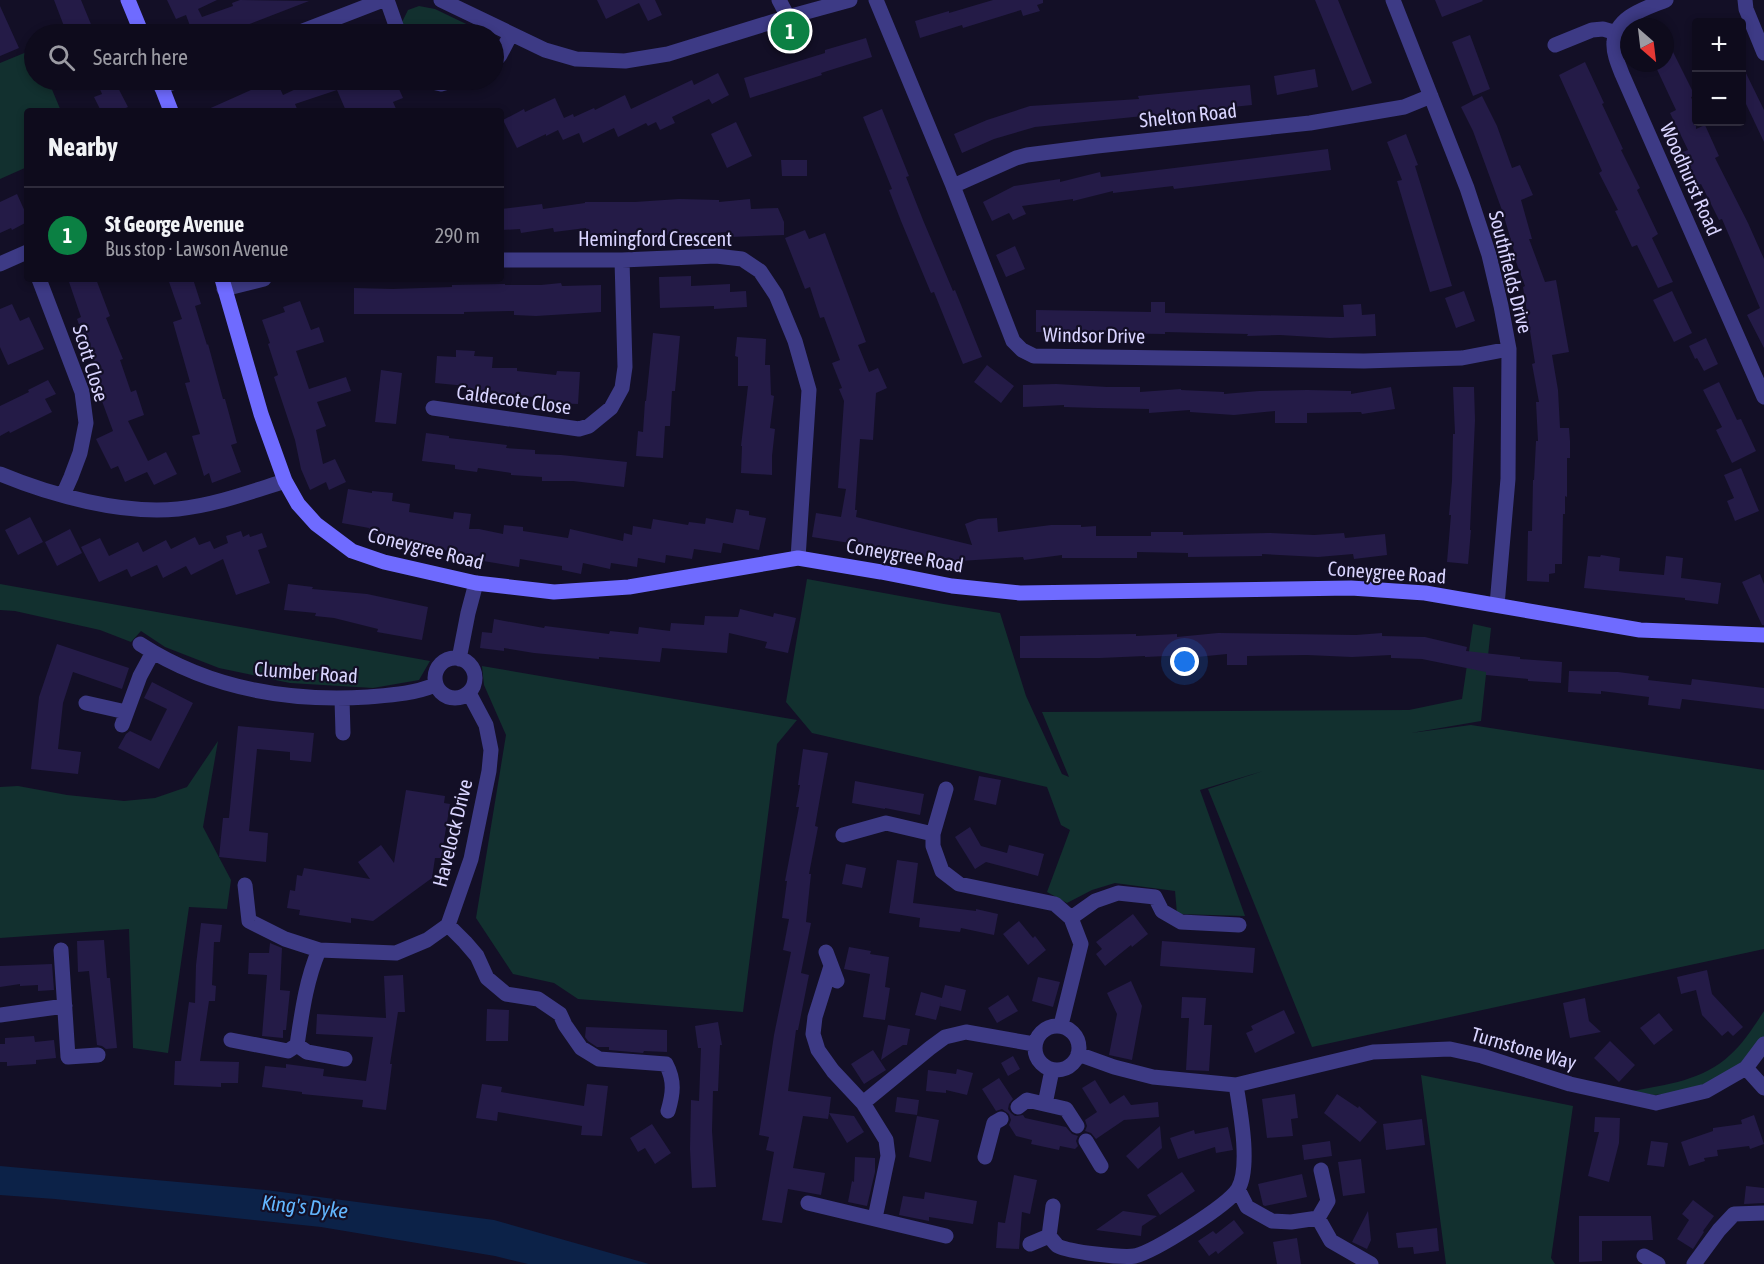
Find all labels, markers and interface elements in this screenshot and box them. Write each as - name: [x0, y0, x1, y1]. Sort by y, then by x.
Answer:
- pin: 1: [770, 9, 810, 54]
- north arrow: [1620, 18, 1674, 72]
- map controls: [1692, 18, 1746, 126]
- button: +: [1692, 18, 1746, 72]
- search box: [24, 24, 504, 90]
- icon: search: [45, 41, 78, 74]
- text: Search here: [93, 44, 188, 70]
- button: −: [1692, 72, 1746, 126]
- street label: Shelton Road: [1138, 98, 1238, 132]
- street label: Woodhurst Road: [1656, 119, 1726, 239]
- text: Nearby: [48, 132, 118, 162]
- street label: Southfields Drive: [1485, 208, 1537, 336]
- text: St George Avenue: [105, 211, 244, 237]
- text: 1: [63, 224, 72, 247]
- text: 290 m: [435, 224, 480, 247]
- street label: Hemingford Crescent: [578, 227, 732, 250]
- text: Bus stop · Lawson Avenue: [105, 237, 288, 260]
- street label: Scott Close: [68, 322, 114, 404]
- street label: Windsor Drive: [1043, 323, 1145, 347]
- street label: Caldecote Close: [455, 380, 573, 418]
- street label: Coneygree Road: [366, 522, 486, 574]
- street label: Coneygree Road: [845, 533, 965, 577]
- street label: Coneygree Road: [1327, 556, 1447, 588]
- your location: [1170, 647, 1199, 676]
- street label: Clumber Road: [253, 657, 359, 687]
- street label: Havelock Drive: [427, 777, 477, 889]
- street label: Turnstone Way: [1469, 1022, 1579, 1074]
- water label: King's Dyke: [261, 1190, 349, 1222]

